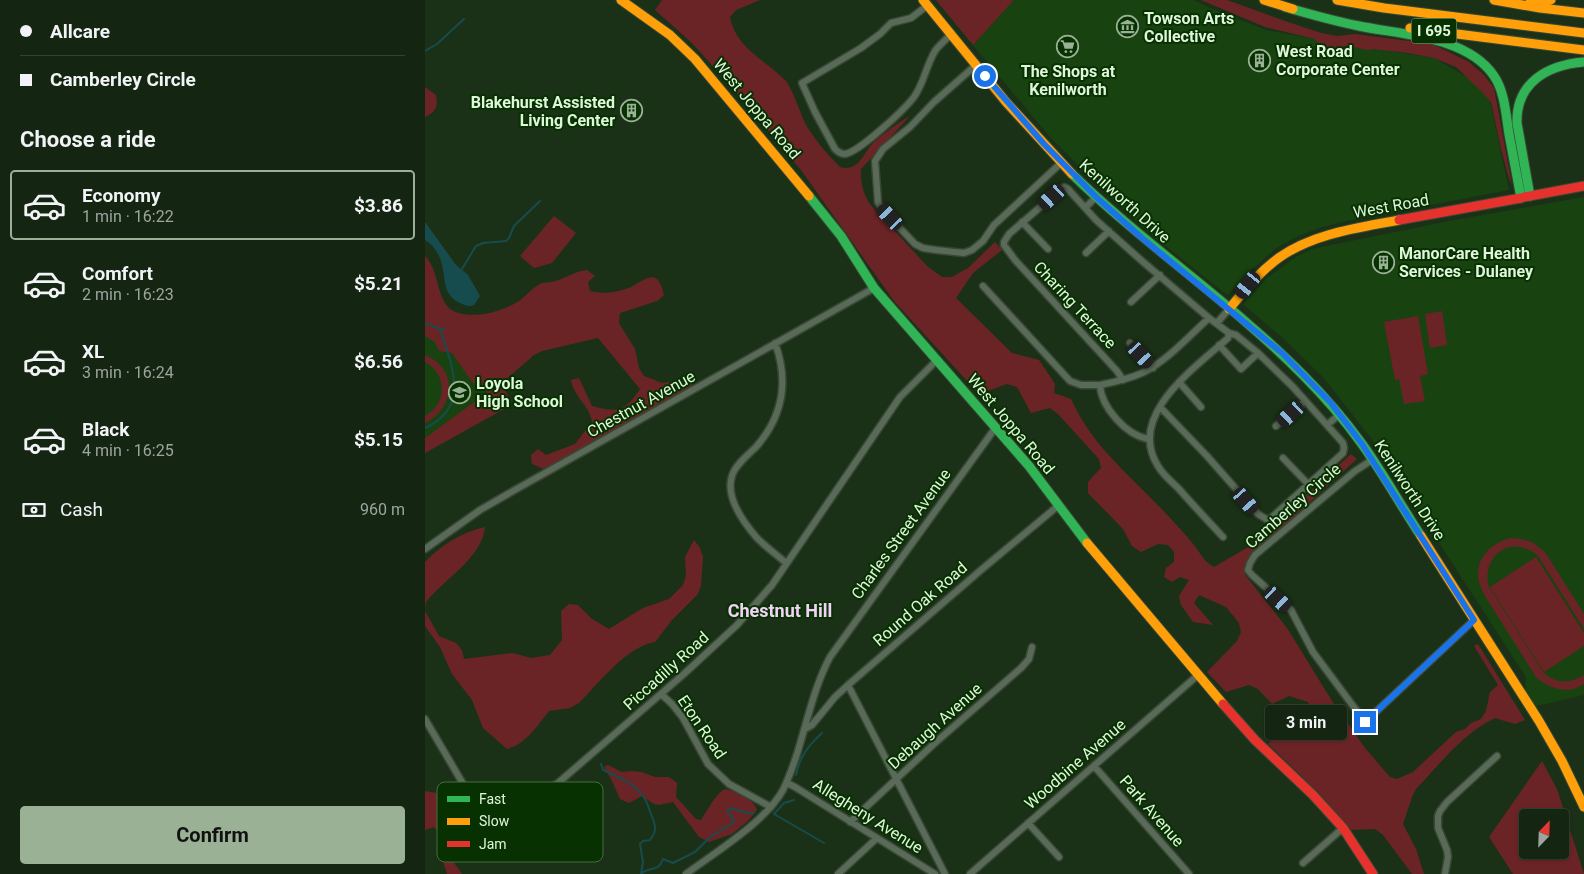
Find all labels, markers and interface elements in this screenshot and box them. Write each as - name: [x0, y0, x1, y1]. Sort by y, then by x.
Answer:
- place label: Towson Arts Collective: [1144, 9, 1234, 46]
- museum icon: Towson Arts Collective: [1116, 15, 1140, 39]
- road number: I 695: [1411, 18, 1457, 44]
- text: Allcare: [50, 20, 110, 43]
- supermarket icon: The Shops at Kenilworth: [1056, 35, 1080, 59]
- place label: West Road Corporate Center: [1276, 42, 1400, 79]
- building icon: West Road Corporate Center: [1248, 48, 1272, 72]
- street label: West Joppa Road: [709, 55, 805, 163]
- place label: The Shops at Kenilworth: [1021, 62, 1116, 99]
- route start: [974, 65, 996, 87]
- text: Camberley Circle: [50, 68, 196, 91]
- place label: Blakehurst Assisted Living Center: [471, 93, 615, 130]
- building icon: Blakehurst Assisted Living Center: [619, 99, 643, 123]
- text: Choose a ride: [20, 127, 156, 152]
- street label: Kenilworth Drive: [1076, 155, 1174, 247]
- car: [1035, 181, 1068, 213]
- icon: car: [22, 183, 67, 228]
- text: Economy: [82, 184, 161, 207]
- street label: West Road: [1352, 190, 1430, 222]
- text: $3.86: [354, 194, 403, 217]
- car: [874, 201, 905, 233]
- text: 1 min · 16:22: [82, 207, 174, 226]
- place label: ManorCare Health Services - Dulaney: [1399, 244, 1534, 281]
- building icon: ManorCare Health Services - Dulaney: [1371, 250, 1395, 274]
- street label: Charing Terrace: [1030, 258, 1120, 352]
- icon: car: [22, 261, 67, 306]
- text: Comfort: [82, 262, 153, 285]
- car: [1232, 269, 1263, 301]
- text: $5.21: [354, 272, 403, 295]
- text: 2 min · 16:23: [82, 285, 174, 304]
- icon: car: [22, 339, 67, 384]
- car: [1125, 339, 1156, 371]
- text: XL: [82, 340, 104, 363]
- text: $6.56: [354, 350, 403, 373]
- text: 3 min · 16:24: [82, 363, 174, 382]
- street label: Chestnut Avenue: [584, 367, 698, 441]
- street label: West Joppa Road: [963, 370, 1059, 478]
- place label: Loyola High School: [476, 374, 563, 411]
- school or university icon: Loyola High School: [448, 380, 472, 404]
- car: [1274, 398, 1307, 430]
- icon: car: [22, 417, 67, 462]
- text: Black: [82, 418, 129, 441]
- text: $5.15: [354, 428, 403, 451]
- street label: Kenilworth Drive: [1370, 436, 1450, 544]
- text: 4 min · 16:25: [82, 441, 174, 460]
- street label: Camberley Circle: [1241, 459, 1345, 553]
- street label: Charles Street Avenue: [847, 465, 955, 603]
- car: [1230, 485, 1261, 517]
- icon: cash: [20, 496, 48, 524]
- text: Cash: [60, 498, 103, 521]
- text: 960 m: [360, 500, 405, 519]
- street label: Round Oak Road: [869, 558, 971, 650]
- car: [1261, 583, 1294, 615]
- district label: Chestnut Hill: [728, 600, 832, 621]
- street label: Piccadilly Road: [619, 628, 713, 714]
- street label: Debaugh Avenue: [884, 679, 986, 773]
- street label: Eton Road: [674, 692, 730, 762]
- callout: 3 min: [1265, 704, 1347, 740]
- route end: [1354, 711, 1376, 733]
- text: 3 min: [1286, 713, 1326, 732]
- street label: Woodbine Avenue: [1021, 715, 1129, 813]
- street label: Park Avenue: [1116, 771, 1188, 851]
- street label: Allegheny Avenue: [810, 775, 926, 857]
- legend: [437, 782, 603, 862]
- text: Fast: [479, 791, 506, 807]
- button: Confirm: [20, 806, 405, 864]
- north arrow: [1519, 809, 1569, 859]
- map controls: [1519, 809, 1569, 859]
- text: Slow: [479, 813, 510, 829]
- text: Jam: [479, 836, 507, 852]

